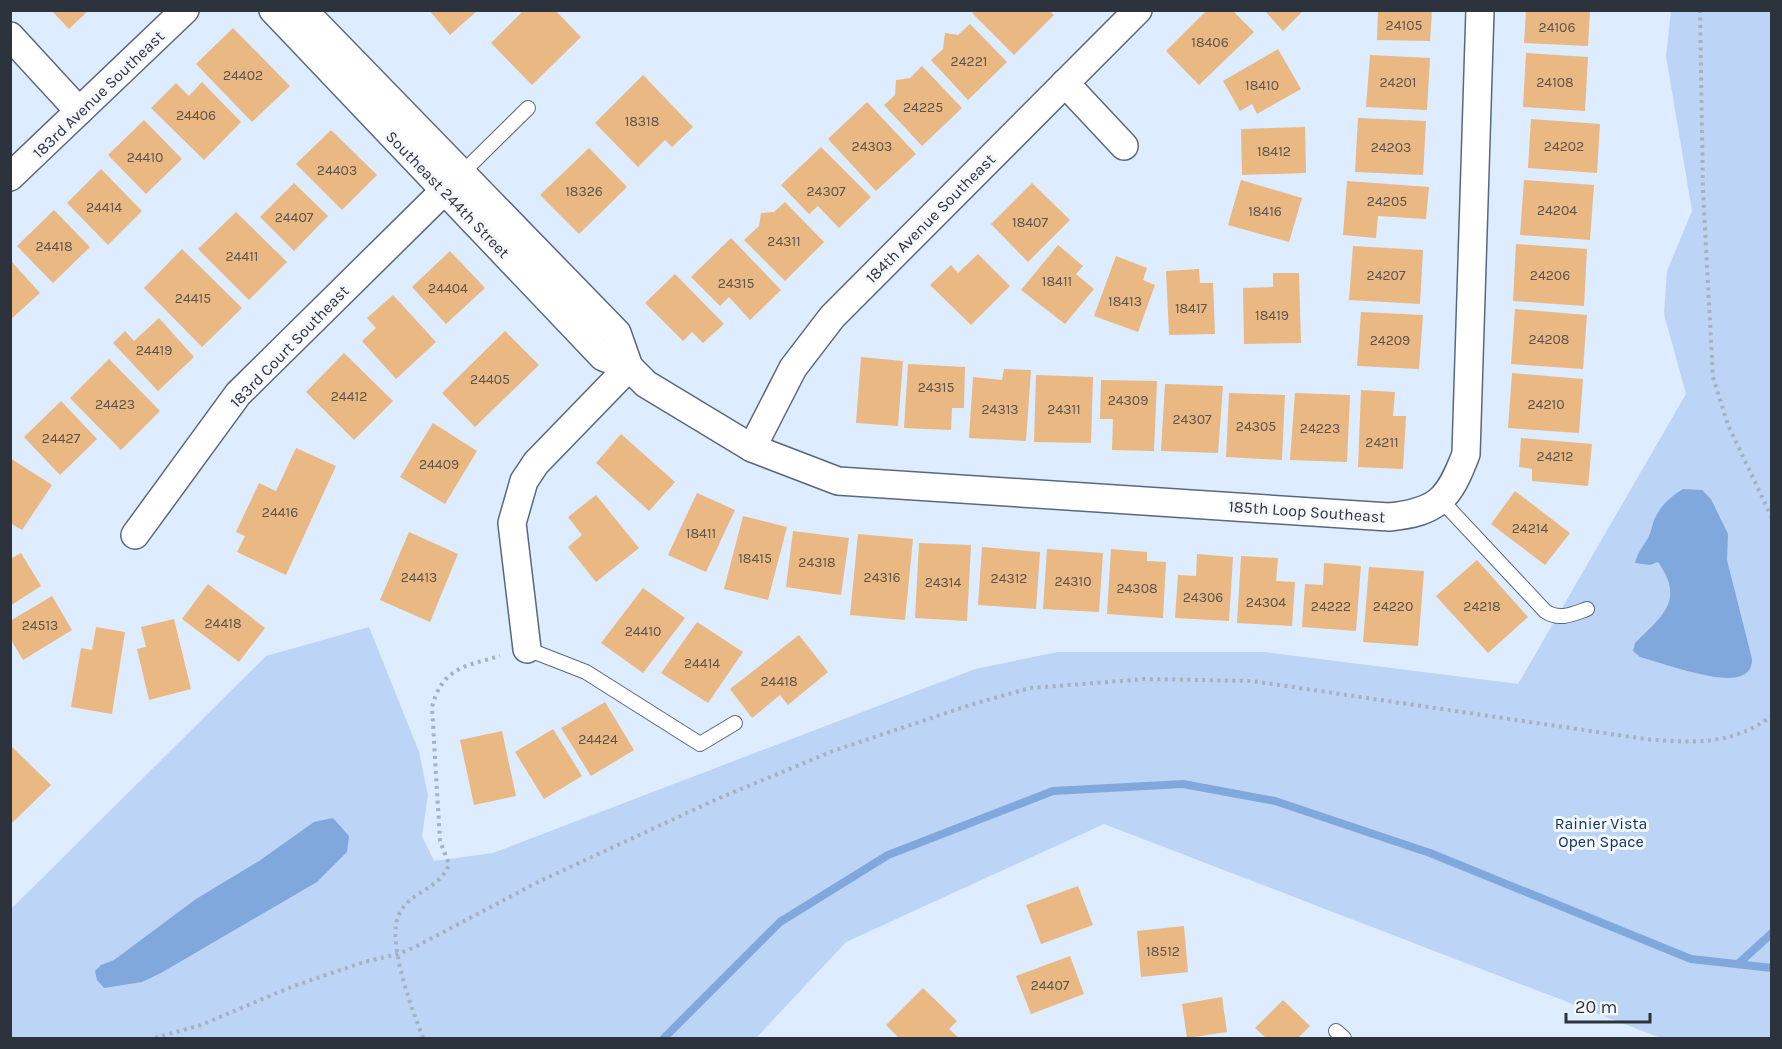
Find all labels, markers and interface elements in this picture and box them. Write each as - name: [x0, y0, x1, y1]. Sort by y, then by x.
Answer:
- house number: 24105: [1386, 17, 1422, 34]
- house number: 24106: [1539, 19, 1575, 36]
- street label: 183rd Avenue Southeast: [29, 27, 168, 162]
- house number: 18406: [1191, 34, 1229, 51]
- house number: 24221: [951, 53, 987, 70]
- house number: 24402: [223, 67, 263, 84]
- house number: 24201: [1380, 74, 1416, 91]
- house number: 24108: [1536, 74, 1574, 91]
- house number: 18410: [1245, 77, 1279, 94]
- house number: 24225: [903, 99, 943, 116]
- house number: 24406: [176, 107, 216, 124]
- house number: 18318: [625, 113, 659, 130]
- street label: Southeast 244th Street: [382, 127, 513, 262]
- house number: 24303: [852, 138, 892, 155]
- house number: 24202: [1544, 138, 1584, 155]
- house number: 24203: [1371, 139, 1411, 156]
- house number: 18412: [1257, 143, 1291, 160]
- house number: 24410: [127, 149, 163, 166]
- street label: 184th Avenue Southeast: [862, 150, 999, 287]
- house number: 24403: [317, 162, 357, 179]
- house number: 18326: [565, 183, 603, 200]
- house number: 24307: [806, 183, 846, 200]
- house number: 24205: [1367, 193, 1407, 210]
- house number: 24414: [86, 199, 122, 216]
- house number: 24204: [1537, 202, 1577, 219]
- house number: 18416: [1248, 203, 1282, 220]
- house number: 24407: [275, 209, 314, 226]
- house number: 18407: [1012, 214, 1048, 231]
- house number: 24311: [767, 233, 801, 250]
- house number: 24418: [36, 238, 72, 255]
- house number: 24411: [225, 248, 259, 265]
- house number: 24207: [1367, 267, 1406, 284]
- house number: 24206: [1530, 267, 1570, 284]
- house number: 18411: [1042, 273, 1072, 290]
- house number: 24315: [718, 275, 754, 292]
- house number: 24404: [428, 280, 468, 297]
- street label: 183rd Court Southeast: [226, 281, 353, 411]
- house number: 24415: [175, 290, 211, 307]
- house number: 18413: [1108, 293, 1142, 310]
- house number: 18417: [1175, 300, 1208, 317]
- house number: 18419: [1255, 307, 1289, 324]
- house number: 24208: [1529, 331, 1569, 348]
- house number: 24209: [1370, 332, 1410, 349]
- house number: 24419: [136, 342, 172, 359]
- house number: 24405: [470, 371, 510, 388]
- house number: 24315: [918, 379, 954, 396]
- house number: 24412: [331, 388, 367, 405]
- house number: 24309: [1108, 392, 1148, 409]
- house number: 24423: [95, 396, 135, 413]
- house number: 24210: [1528, 396, 1564, 413]
- house number: 24313: [981, 401, 1019, 418]
- house number: 24311: [1047, 401, 1081, 418]
- house number: 24307: [1172, 411, 1212, 428]
- house number: 24305: [1236, 418, 1276, 435]
- house number: 24223: [1300, 420, 1340, 437]
- house number: 24427: [42, 430, 81, 447]
- house number: 24211: [1365, 434, 1399, 451]
- house number: 24212: [1537, 448, 1573, 465]
- house number: 24409: [419, 456, 459, 473]
- street label: 185th Loop Southeast: [1228, 497, 1386, 526]
- house number: 24416: [262, 504, 298, 521]
- house number: 24214: [1512, 520, 1548, 537]
- house number: 18411: [686, 525, 716, 542]
- house number: 18415: [738, 550, 772, 567]
- house number: 24318: [798, 554, 836, 571]
- house number: 24413: [401, 569, 437, 586]
- house number: 24316: [864, 569, 900, 586]
- house number: 24312: [991, 570, 1027, 587]
- house number: 24310: [1054, 573, 1092, 590]
- house number: 24314: [925, 574, 961, 591]
- house number: 24308: [1116, 580, 1158, 597]
- house number: 24306: [1183, 589, 1223, 606]
- house number: 24304: [1246, 594, 1286, 611]
- house number: 24222: [1311, 598, 1351, 615]
- house number: 24220: [1373, 598, 1413, 615]
- house number: 24218: [1463, 598, 1501, 615]
- house number: 24418: [205, 615, 241, 632]
- house number: 24513: [22, 617, 58, 634]
- house number: 24410: [625, 623, 661, 640]
- house number: 24414: [684, 655, 720, 672]
- house number: 24418: [761, 673, 797, 690]
- house number: 24424: [578, 731, 618, 748]
- park label: Rainier Vista Open Space: [1555, 814, 1647, 851]
- house number: 18512: [1146, 943, 1180, 960]
- house number: 24407: [1031, 977, 1070, 994]
- scale bar: [1566, 986, 1650, 1024]
- text: 20 m: [1575, 996, 1617, 1018]

